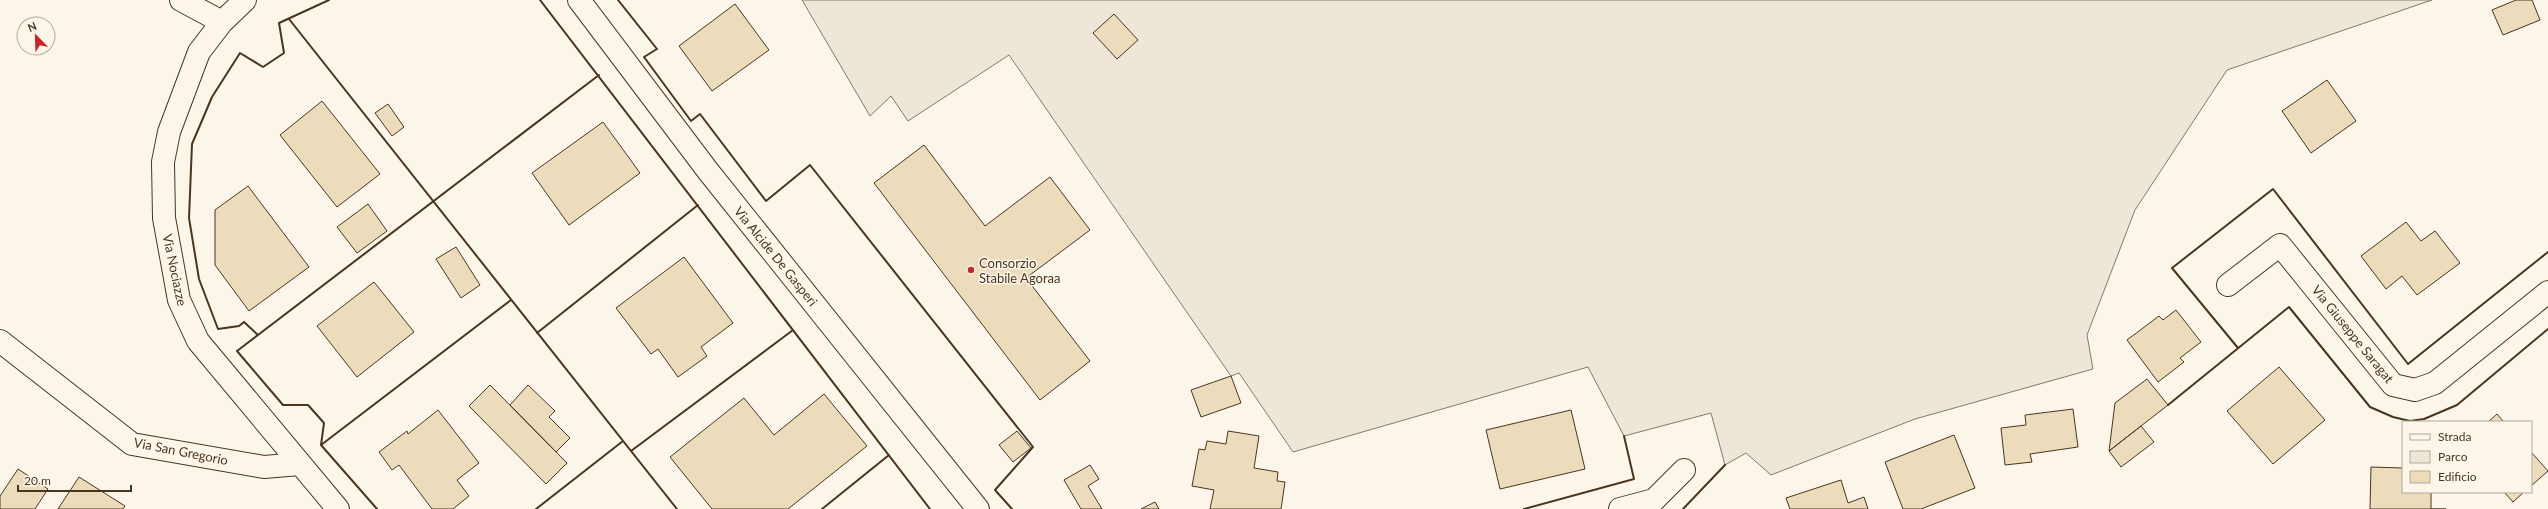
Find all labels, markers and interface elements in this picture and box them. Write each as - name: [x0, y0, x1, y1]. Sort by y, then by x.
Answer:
- north arrow: [16, 16, 56, 56]
- text: N: [25, 19, 38, 34]
- street label: Via Alcide De Gasperi: [731, 203, 821, 309]
- street label: Via Nociazze: [160, 233, 190, 308]
- place label: Consorzio Stabile Agoraa: [979, 255, 1060, 286]
- marker: Consorzio Stabile Agoraa: [966, 265, 976, 275]
- street label: Via Giuseppe Saragat: [2309, 282, 2398, 386]
- legend: [2402, 421, 2532, 493]
- text: Strada: [2438, 429, 2471, 444]
- street label: Via San Gregorio: [133, 434, 229, 468]
- text: Parco: [2438, 449, 2468, 464]
- scale bar: [18, 467, 131, 493]
- text: Edificio: [2438, 469, 2477, 484]
- text: 20 m: [24, 473, 51, 488]

